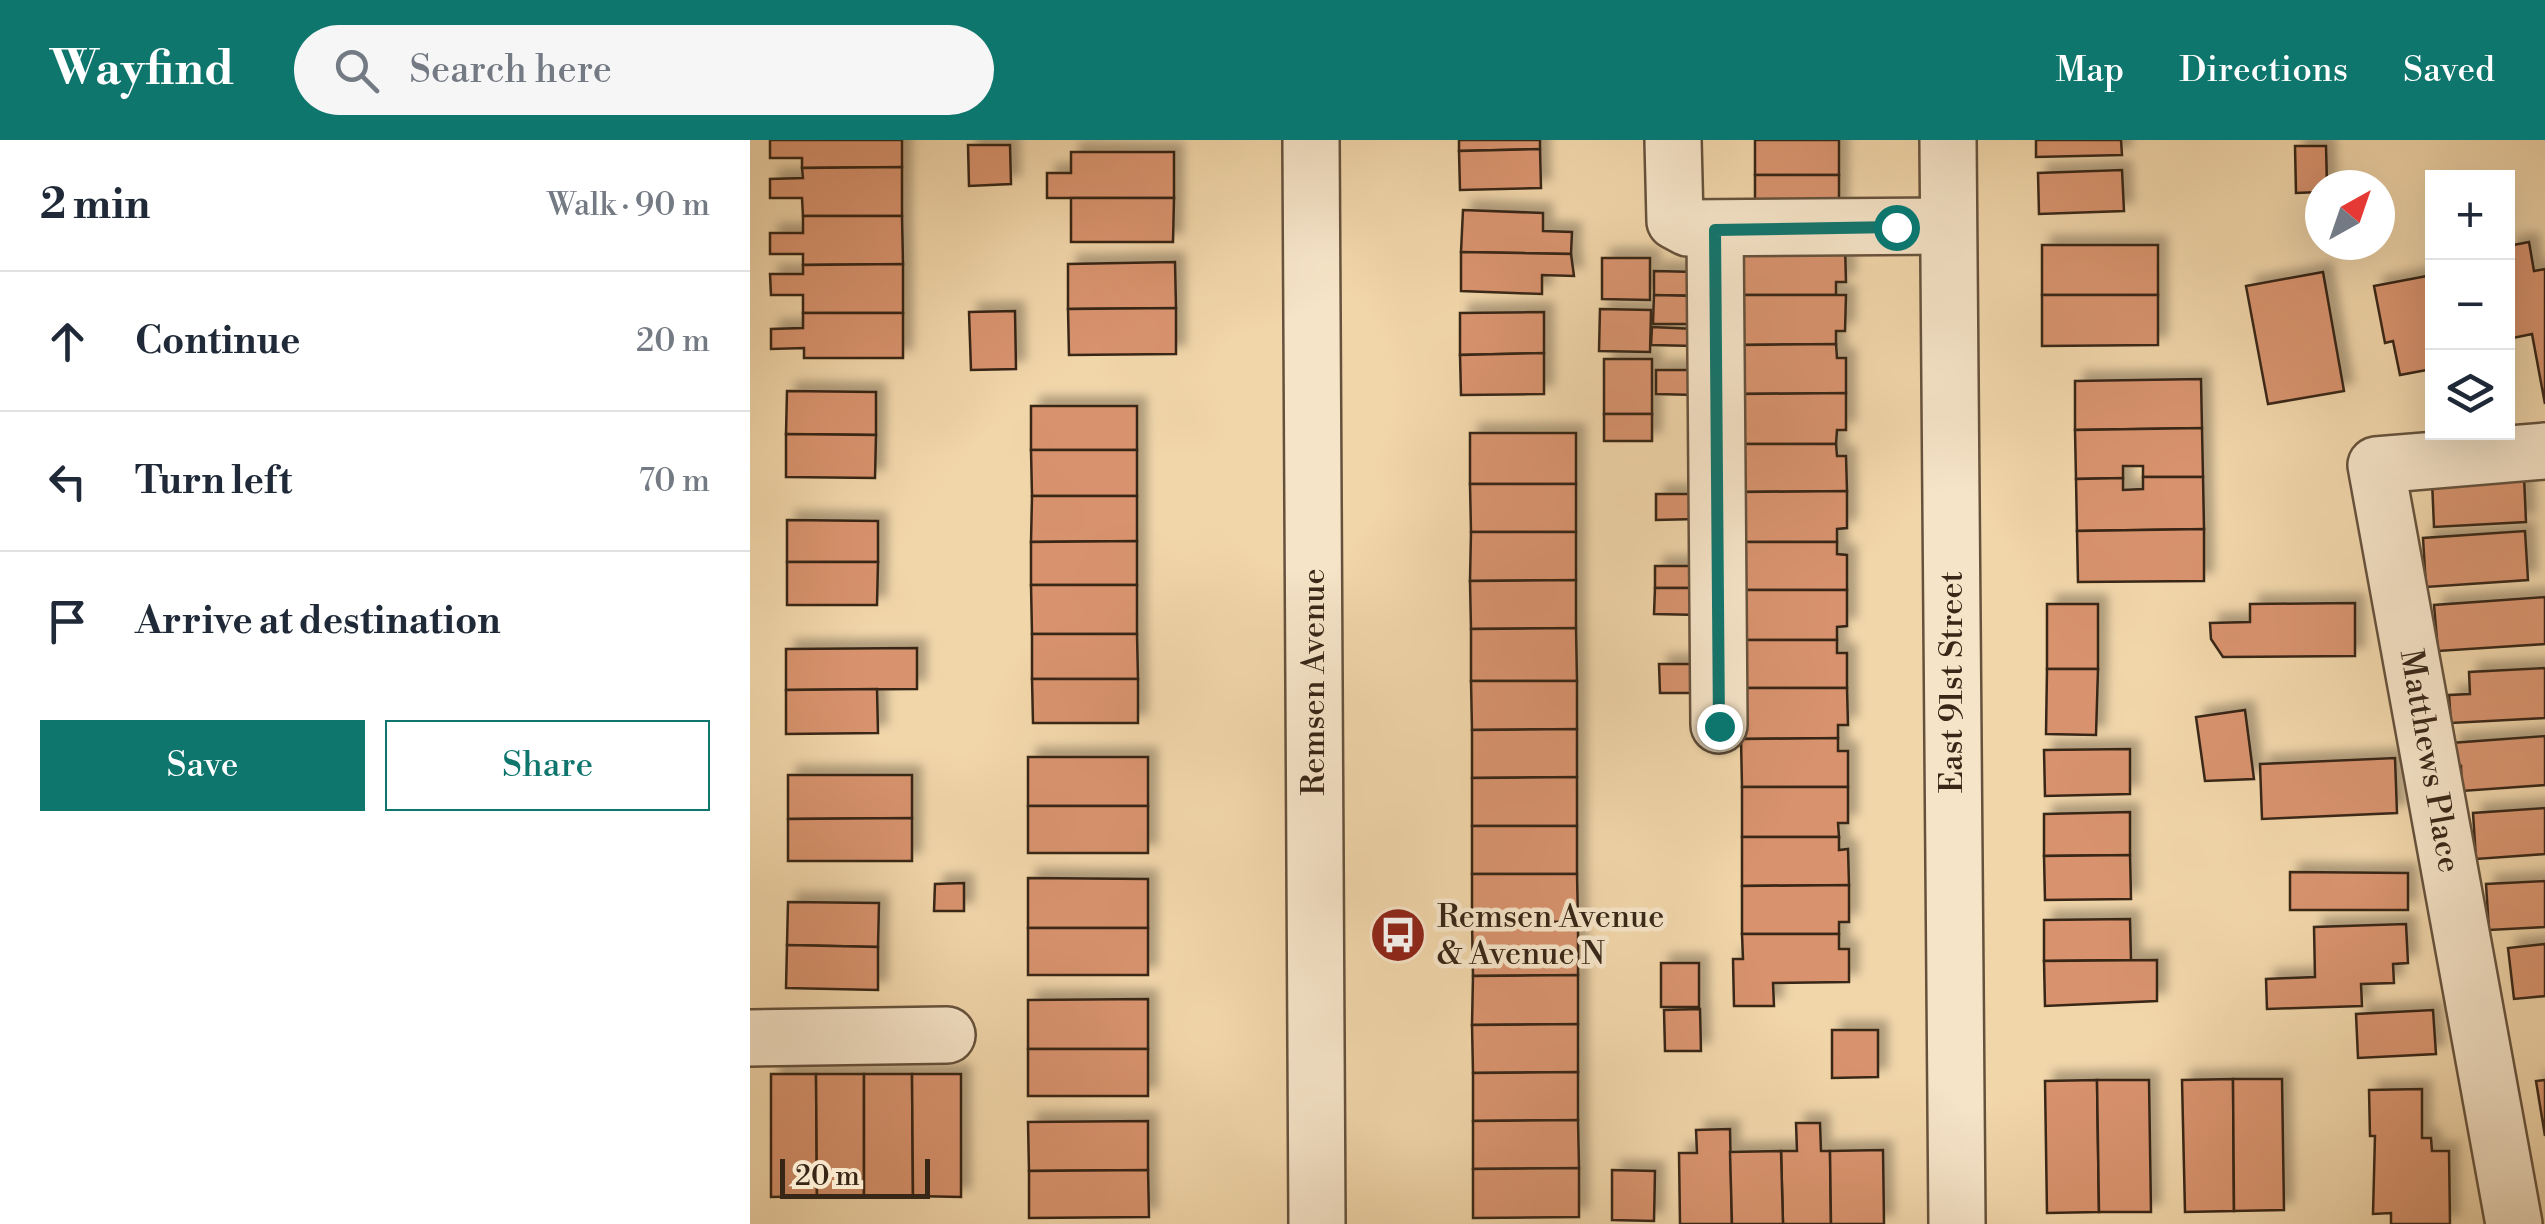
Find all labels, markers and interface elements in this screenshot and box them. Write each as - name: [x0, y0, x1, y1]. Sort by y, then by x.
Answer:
- search box: [294, 25, 994, 115]
- text: Wayfind: [50, 40, 234, 100]
- icon: search: [329, 43, 384, 98]
- text: Search here: [409, 47, 612, 94]
- text: Map: [2055, 49, 2124, 92]
- text: Directions: [2179, 49, 2348, 92]
- text: Saved: [2403, 49, 2495, 92]
- north arrow: [2305, 170, 2395, 260]
- map controls: [2425, 170, 2515, 440]
- button: +: [2425, 170, 2515, 260]
- text: 2 min: [40, 179, 150, 232]
- text: Walk · 90 m: [547, 185, 710, 225]
- route start: [1874, 205, 1920, 251]
- button: −: [2425, 260, 2515, 350]
- icon: ahead: [40, 314, 95, 369]
- text: Continue: [135, 318, 300, 365]
- text: 20 m: [636, 321, 710, 361]
- button: layers: [2425, 350, 2515, 440]
- icon: left: [40, 454, 95, 509]
- text: Turn left: [135, 458, 292, 505]
- text: 70 m: [639, 461, 710, 501]
- street label: Remsen Avenue: [1294, 568, 1334, 796]
- street label: East 91st Street: [1932, 571, 1972, 793]
- icon: arrive: [40, 594, 95, 649]
- text: Arrive at destination: [135, 598, 501, 645]
- street label: Matthews Place: [2391, 646, 2469, 876]
- route end: [1697, 704, 1743, 750]
- button: Save: [40, 720, 365, 811]
- button: Share: [385, 720, 710, 811]
- place label: Remsen Avenue & Avenue N: [1437, 897, 1664, 974]
- bus stop icon: Remsen Avenue & Avenue N: [1368, 905, 1428, 965]
- scale bar: [780, 1154, 930, 1198]
- text: 20 m: [795, 1159, 860, 1194]

